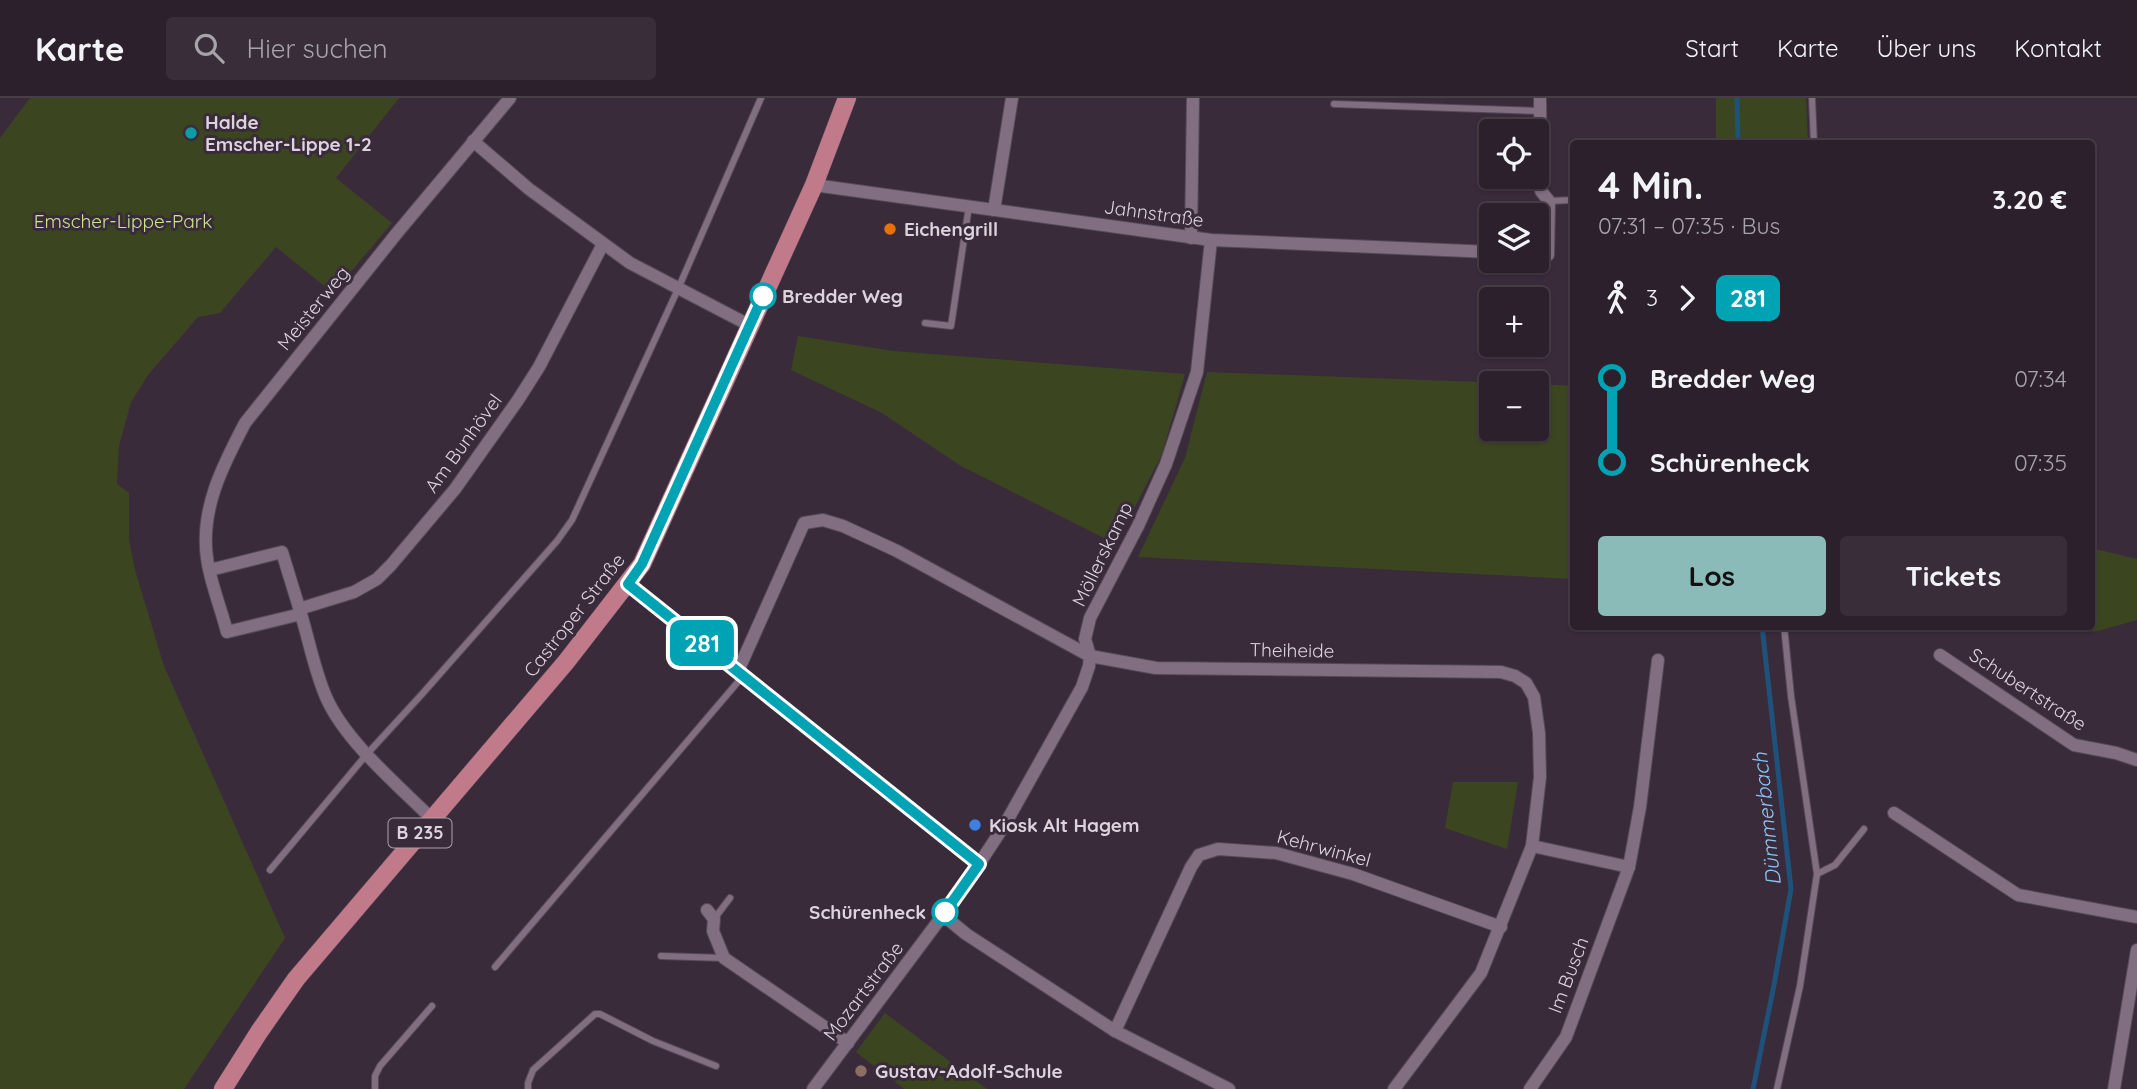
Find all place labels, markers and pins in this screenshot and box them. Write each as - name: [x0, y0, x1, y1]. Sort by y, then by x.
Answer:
- place label: Halde Emscher-Lippe 1-2: [205, 110, 372, 156]
- marker: Halde Emscher-Lippe 1-2: [183, 125, 199, 141]
- place label: Eichengrill: [904, 217, 998, 241]
- marker: Eichengrill: [882, 221, 898, 237]
- marker: Bredder Weg: [750, 283, 776, 309]
- place label: Bredder Weg: [782, 284, 903, 308]
- place label: Kiosk Alt Hagem: [989, 813, 1139, 837]
- marker: Kiosk Alt Hagem: [967, 817, 983, 833]
- marker: Schürenheck: [932, 899, 958, 925]
- place label: Schürenheck: [809, 900, 926, 924]
- place label: Gustav-Adolf-Schule: [875, 1059, 1063, 1083]
- marker: Gustav-Adolf-Schule: [853, 1063, 869, 1079]

